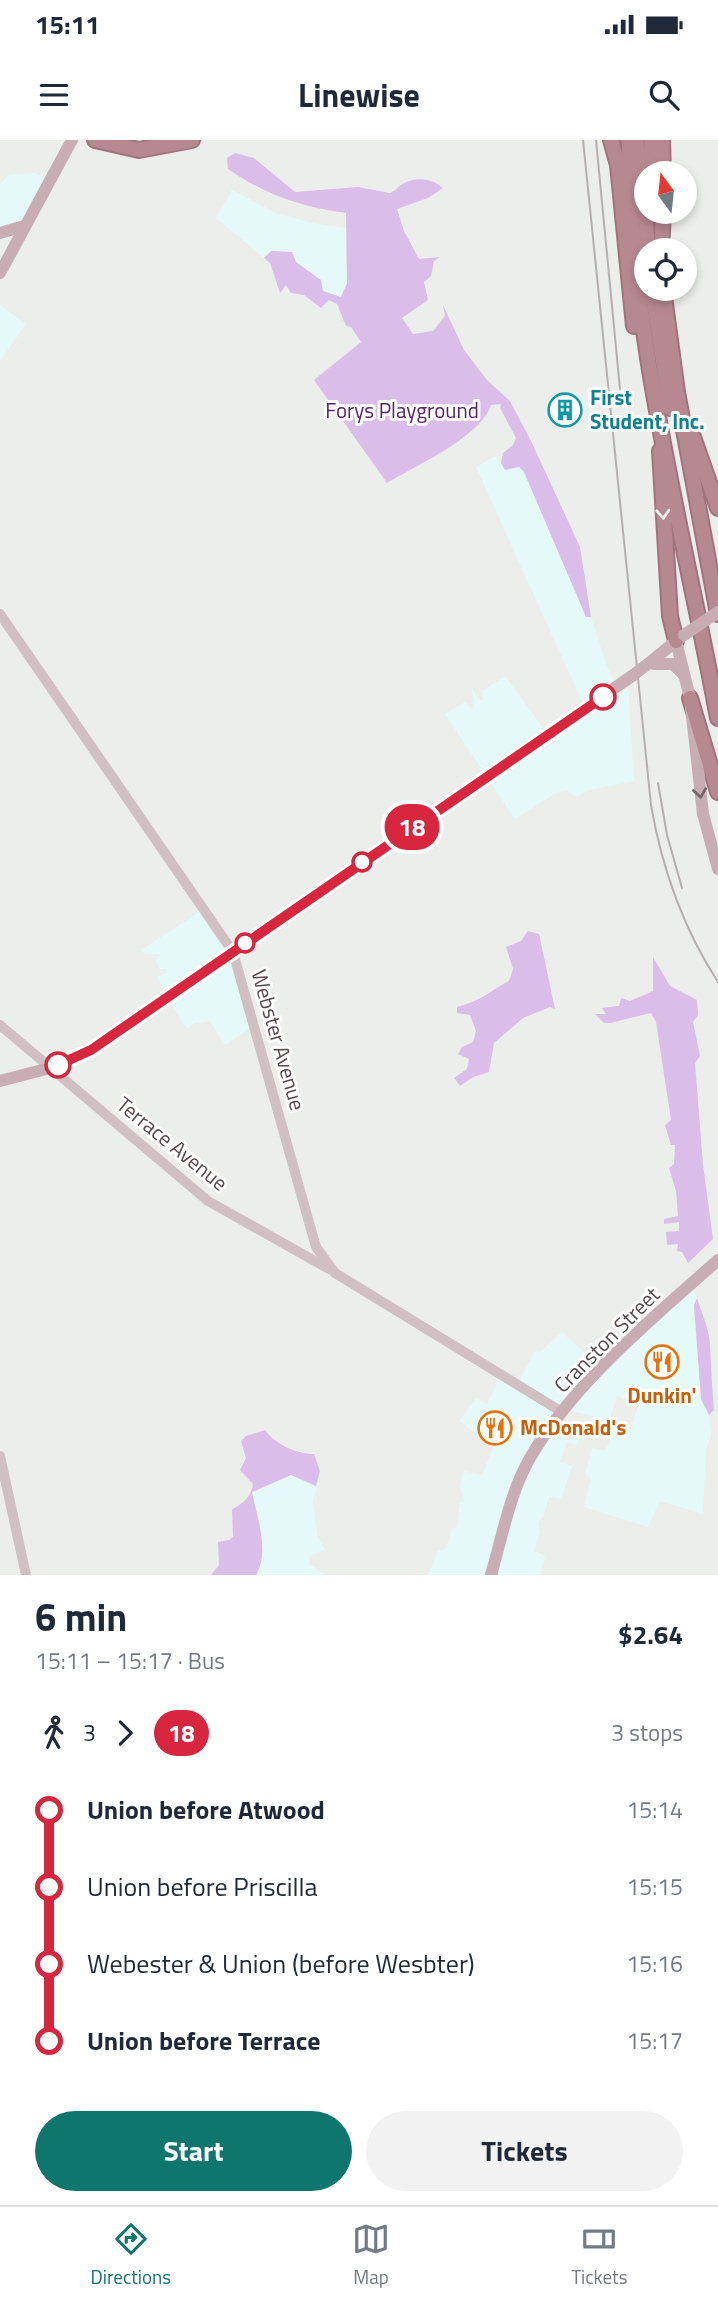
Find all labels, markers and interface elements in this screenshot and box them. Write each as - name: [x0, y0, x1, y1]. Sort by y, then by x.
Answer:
- text: 15:11: [35, 5, 100, 44]
- text: Linewise: [298, 71, 420, 119]
- icon: menu: [35, 76, 73, 114]
- icon: search: [645, 76, 683, 114]
- north arrow: [634, 161, 696, 224]
- map controls: [634, 161, 697, 301]
- button: locate: [634, 238, 697, 301]
- place label: First Student, Inc.: [590, 381, 705, 437]
- building icon: First Student, Inc.: [546, 391, 584, 429]
- park label: Forys Playground: [325, 394, 479, 426]
- one-way arrow: [656, 509, 671, 520]
- unlabelled marker: [590, 684, 616, 710]
- one-way arrow: [692, 788, 707, 799]
- line badge: 18: [380, 804, 444, 850]
- text: 18: [399, 809, 425, 845]
- unlabelled marker: [352, 852, 372, 872]
- unlabelled marker: [235, 933, 255, 953]
- street label: Webster Avenue: [244, 966, 314, 1114]
- unlabelled marker: [45, 1052, 71, 1078]
- street label: Terrace Avenue: [110, 1088, 235, 1198]
- street label: Cranston Street: [546, 1279, 667, 1400]
- restaurant icon: Dunkin': [643, 1343, 681, 1381]
- place label: Dunkin': [627, 1379, 697, 1411]
- restaurant icon: McDonald's: [476, 1409, 514, 1447]
- place label: McDonald's: [520, 1411, 626, 1443]
- text: 6 min: [35, 1588, 127, 1646]
- text: $2.64: [618, 1615, 683, 1654]
- text: 15:11 – 15:17 · Bus: [35, 1643, 225, 1678]
- icon: walk: [35, 1714, 73, 1752]
- icon: forward: [106, 1714, 144, 1752]
- text: 3: [83, 1715, 96, 1750]
- text: 18: [168, 1715, 195, 1751]
- text: 3 stops: [611, 1715, 683, 1750]
- text: Union before Atwood: [87, 1790, 325, 1829]
- text: 15:14: [626, 1792, 683, 1827]
- text: Union before Priscilla: [87, 1867, 318, 1906]
- text: 15:15: [626, 1869, 683, 1904]
- text: Webester & Union (before Wesbter): [87, 1944, 475, 1983]
- text: 15:16: [626, 1946, 683, 1981]
- text: Union before Terrace: [87, 2021, 320, 2060]
- text: 15:17: [626, 2023, 683, 2058]
- button: Start: [35, 2111, 352, 2191]
- button: Tickets: [366, 2111, 683, 2191]
- tab: Directions: [91, 2220, 171, 2291]
- tab: Map: [352, 2220, 390, 2291]
- tab: Tickets: [571, 2220, 627, 2291]

